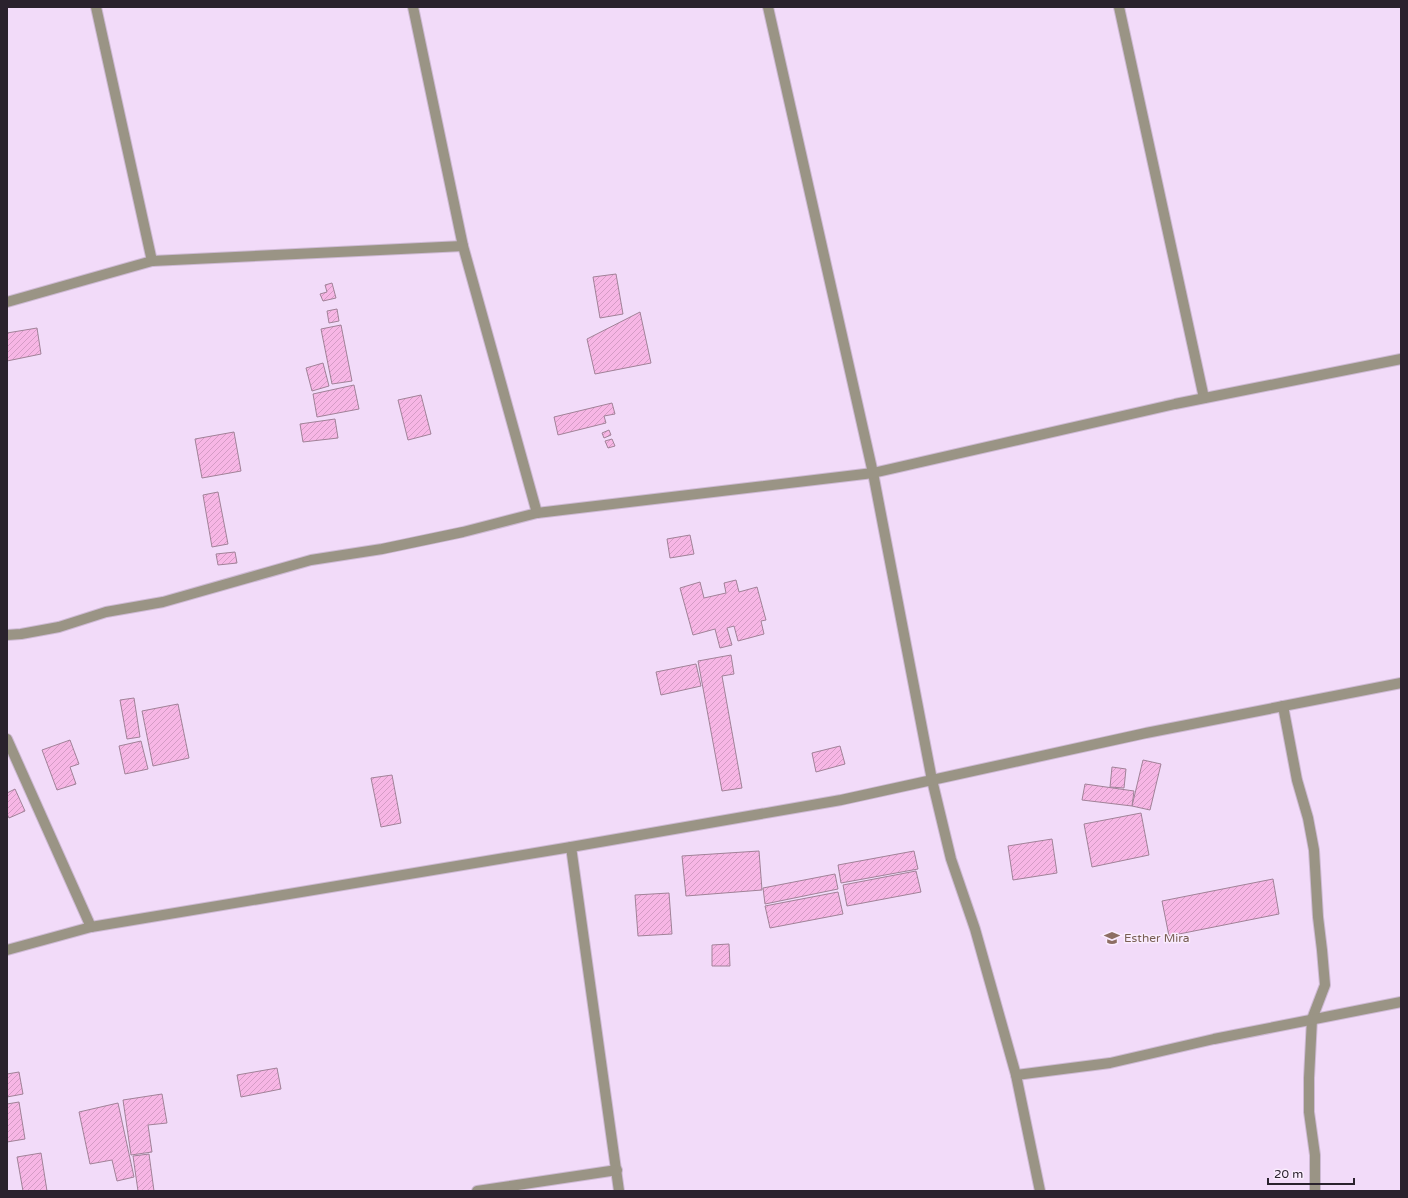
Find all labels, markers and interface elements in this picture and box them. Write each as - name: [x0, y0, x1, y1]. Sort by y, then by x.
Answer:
- school or university icon: Esther Mira: [1103, 929, 1121, 947]
- place label: Esther Mira: [1124, 931, 1190, 945]
- scale bar: [1268, 1160, 1354, 1186]
- text: 20 m: [1274, 1167, 1303, 1181]

